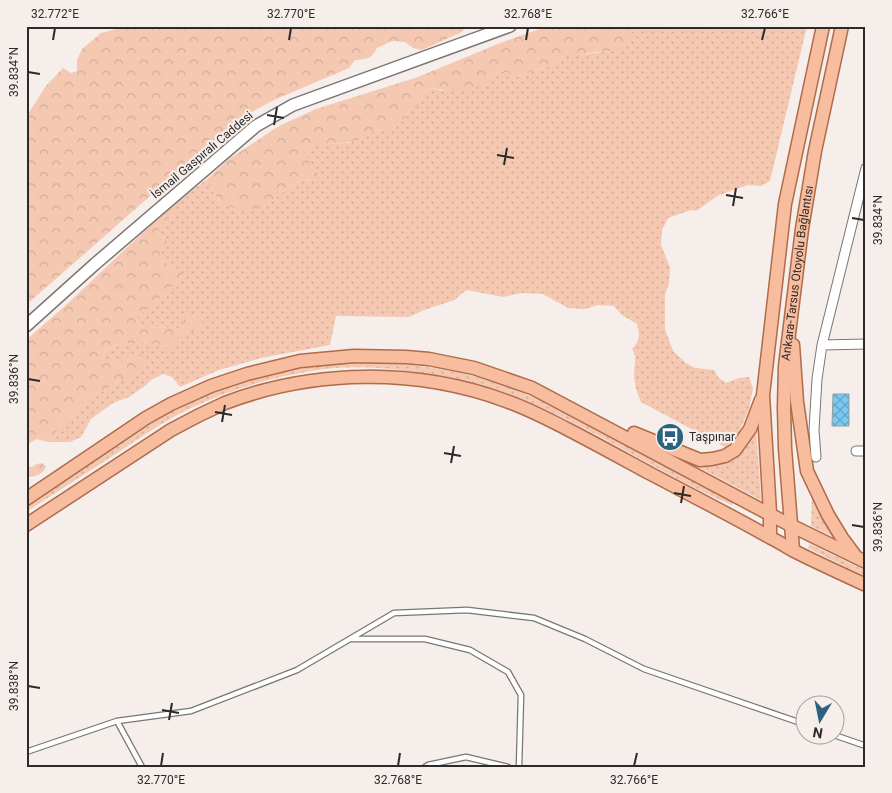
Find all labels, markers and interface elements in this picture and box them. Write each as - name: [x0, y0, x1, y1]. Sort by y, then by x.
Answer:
- text: 32.772°E: [31, 7, 79, 21]
- text: 32.770°E: [267, 7, 315, 21]
- text: 32.768°E: [504, 7, 552, 21]
- text: 32.766°E: [741, 7, 789, 21]
- text: 39.834°N: [7, 47, 21, 97]
- street label: İsmail Gaspıralı Caddesi: [148, 108, 256, 202]
- street label: Ankara-Tarsus Otoyolu Bağlantısı: [779, 184, 816, 362]
- text: 39.834°N: [871, 195, 885, 245]
- text: 39.836°N: [7, 354, 21, 404]
- bus stop icon: Taşpınar: [655, 422, 685, 452]
- place label: Taşpınar: [689, 430, 735, 444]
- text: 39.836°N: [871, 502, 885, 552]
- text: 39.838°N: [7, 661, 21, 711]
- north arrow: [794, 696, 844, 746]
- text: N: [811, 724, 824, 742]
- text: 32.770°E: [137, 773, 185, 787]
- text: 32.768°E: [374, 773, 422, 787]
- text: 32.766°E: [610, 773, 658, 787]

